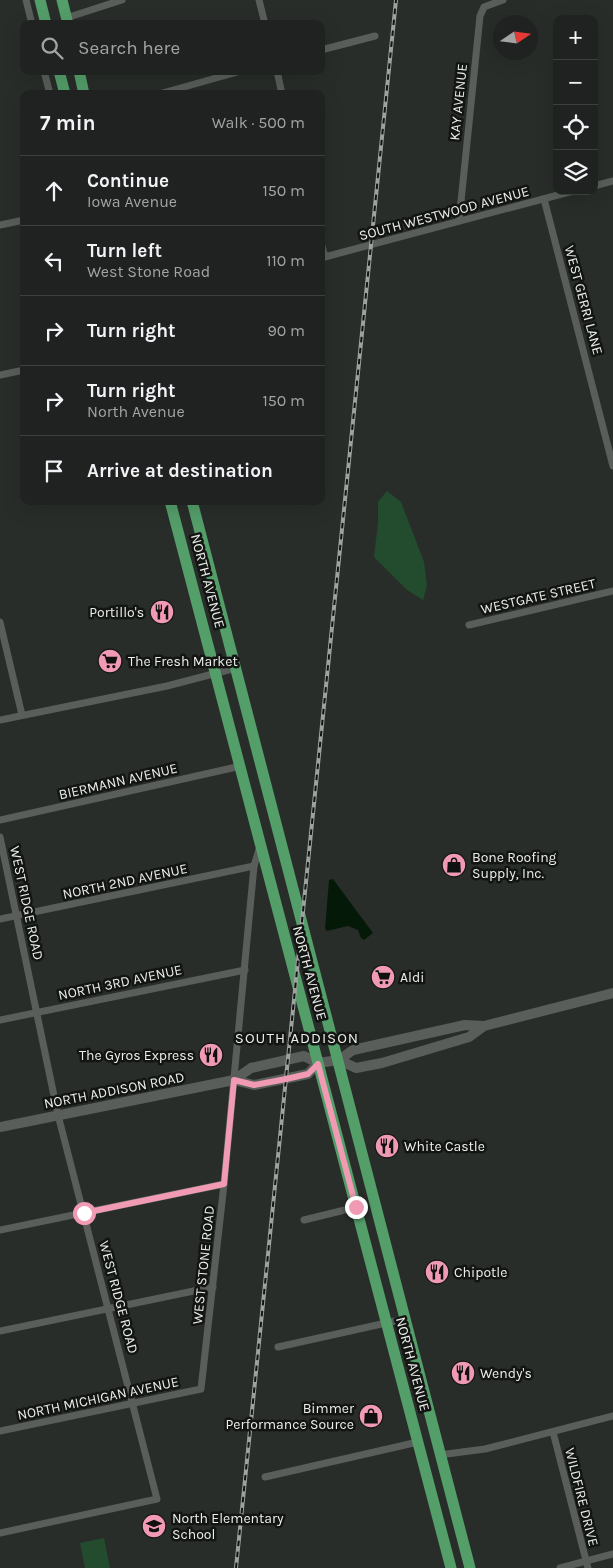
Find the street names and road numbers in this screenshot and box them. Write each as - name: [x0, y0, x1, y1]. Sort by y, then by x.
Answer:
- street label: KAY AVENUE: [446, 63, 471, 141]
- street label: SOUTH WESTWOOD AVENUE: [357, 183, 531, 244]
- street label: WEST GERRI LANE: [561, 244, 606, 357]
- street label: NORTH AVENUE: [187, 532, 228, 630]
- street label: WESTGATE STREET: [479, 575, 597, 618]
- street label: BIERMANN AVENUE: [57, 760, 179, 803]
- street label: WEST RIDGE ROAD: [6, 845, 47, 962]
- street label: NORTH 2ND AVENUE: [61, 860, 189, 903]
- street label: NORTH AVENUE: [289, 924, 330, 1022]
- street label: NORTH 3RD AVENUE: [57, 961, 184, 1004]
- street label: NORTH ADDISON ROAD: [42, 1069, 186, 1112]
- street label: WEST STONE ROAD: [189, 1205, 218, 1325]
- street label: WEST RIDGE ROAD: [95, 1239, 142, 1355]
- street label: NORTH AVENUE: [392, 1315, 433, 1413]
- street label: NORTH MICHIGAN AVENUE: [16, 1373, 180, 1424]
- street label: WILDFIRE DRIVE: [561, 1446, 602, 1548]

